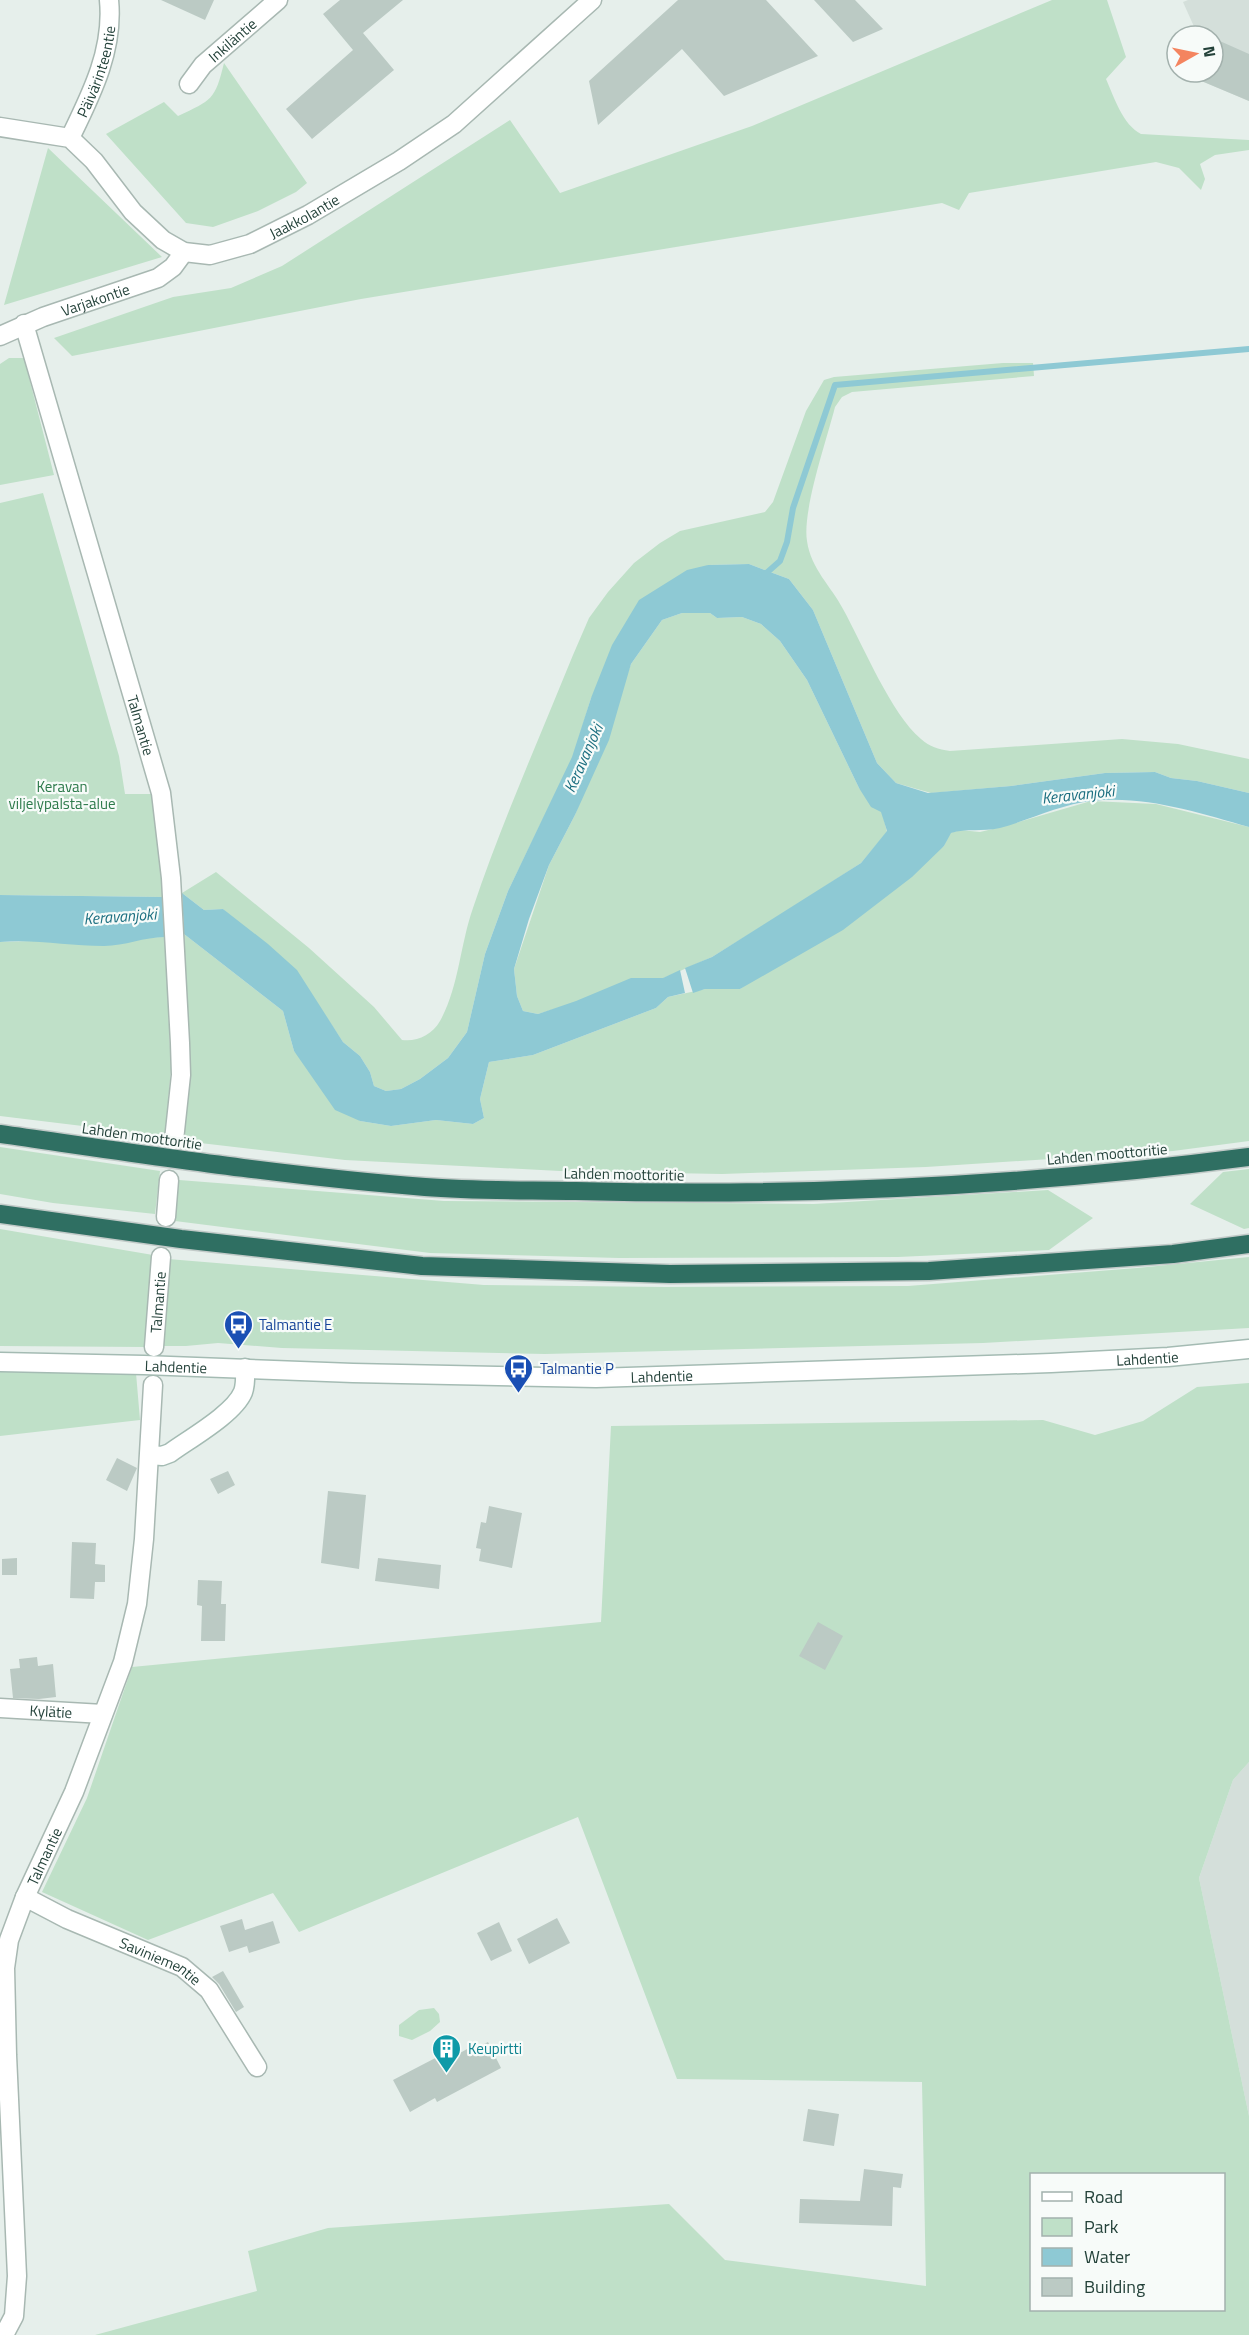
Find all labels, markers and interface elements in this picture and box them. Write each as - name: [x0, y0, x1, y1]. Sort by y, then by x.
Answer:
- street label: Inkiläntie: [203, 12, 261, 67]
- north arrow: [1165, 24, 1225, 84]
- street label: Päivärinteentie: [70, 25, 121, 121]
- text: N: [1197, 44, 1223, 59]
- street label: Jaakkolantie: [265, 188, 343, 244]
- street label: Varjakontie: [58, 277, 132, 322]
- street label: Talmantie: [122, 692, 161, 758]
- water label: Keravanjoki: [557, 718, 609, 796]
- park label: Keravan viljelypalsta-alue: [8, 775, 116, 815]
- water label: Keravanjoki: [1041, 778, 1117, 810]
- water label: Keravanjoki: [83, 901, 159, 931]
- street label: Lahden moottoritie: [80, 1116, 204, 1156]
- street label: Lahden moottoritie: [1046, 1137, 1168, 1171]
- street label: Lahden moottoritie: [563, 1161, 685, 1187]
- street label: Talmantie: [144, 1270, 171, 1334]
- bus stop icon: Talmantie E: [222, 1308, 254, 1350]
- place label: Talmantie E: [259, 1313, 332, 1336]
- street label: Lahdentie: [1116, 1345, 1180, 1371]
- bus stop icon: Talmantie P: [503, 1352, 535, 1394]
- street label: Lahdentie: [144, 1354, 208, 1379]
- place label: Talmantie P: [540, 1357, 614, 1380]
- street label: Lahdentie: [630, 1363, 693, 1388]
- street label: Kylätie: [29, 1698, 73, 1724]
- street label: Talmantie: [21, 1823, 68, 1889]
- street label: Saviniementie: [116, 1931, 207, 1990]
- building icon: Keupirtti: [431, 2032, 463, 2074]
- place label: Keupirtti: [468, 2037, 522, 2060]
- legend: [1030, 2173, 1225, 2311]
- text: Road: [1084, 2183, 1123, 2210]
- text: Park: [1084, 2213, 1119, 2240]
- text: Water: [1084, 2243, 1130, 2270]
- text: Building: [1084, 2273, 1145, 2300]

